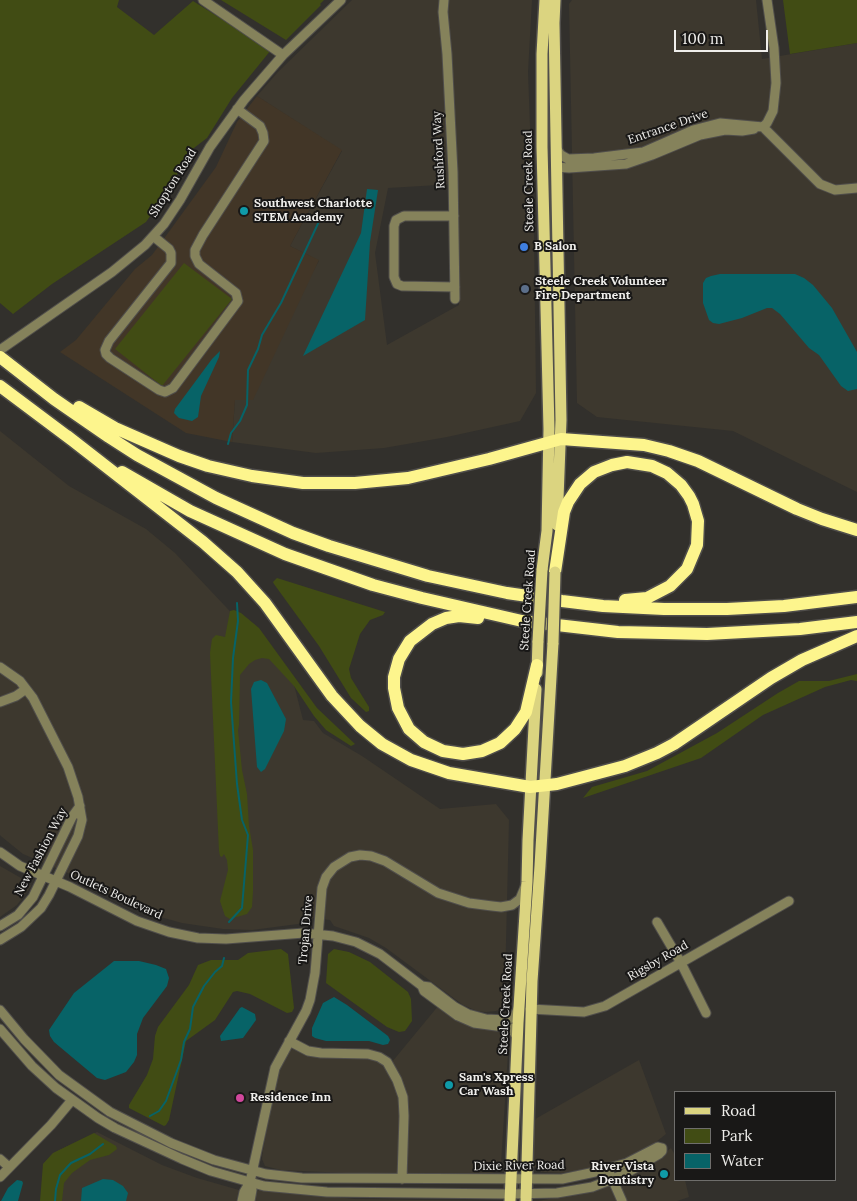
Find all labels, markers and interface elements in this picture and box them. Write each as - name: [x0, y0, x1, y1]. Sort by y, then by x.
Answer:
- scale bar: [677, 20, 771, 52]
- text: 100 m: [682, 29, 723, 48]
- street label: Entrance Drive: [626, 107, 710, 147]
- street label: Rushford Way: [430, 111, 448, 189]
- street label: Steele Creek Road: [521, 130, 537, 232]
- street label: Shopton Road: [146, 146, 200, 220]
- place label: Southwest Charlotte STEM Academy: [254, 197, 372, 225]
- marker: Southwest Charlotte STEM Academy: [238, 205, 250, 217]
- place label: B Salon: [534, 240, 577, 254]
- marker: B Salon: [518, 241, 530, 253]
- place label: Steele Creek Volunteer Fire Department: [535, 275, 667, 303]
- marker: Steele Creek Volunteer Fire Department: [519, 283, 531, 295]
- street label: Steele Creek Road: [517, 549, 539, 651]
- street label: New Fashion Way: [12, 805, 70, 899]
- street label: Outlets Boulevard: [68, 867, 164, 923]
- street label: Trojan Drive: [296, 895, 316, 965]
- street label: Rigsby Road: [625, 938, 691, 984]
- street label: Steele Creek Road: [496, 953, 516, 1055]
- place label: Sam's Xpress Car Wash: [459, 1071, 533, 1099]
- marker: Sam's Xpress Car Wash: [443, 1079, 455, 1091]
- place label: Residence Inn: [250, 1091, 331, 1105]
- legend: [674, 1091, 837, 1181]
- marker: Residence Inn: [234, 1092, 246, 1104]
- text: Road: [721, 1101, 756, 1120]
- text: Park: [721, 1126, 752, 1145]
- text: Water: [721, 1151, 763, 1170]
- street label: Dixie River Road: [473, 1158, 565, 1174]
- place label: River Vista Dentistry: [591, 1160, 654, 1188]
- marker: River Vista Dentistry: [658, 1168, 670, 1180]

